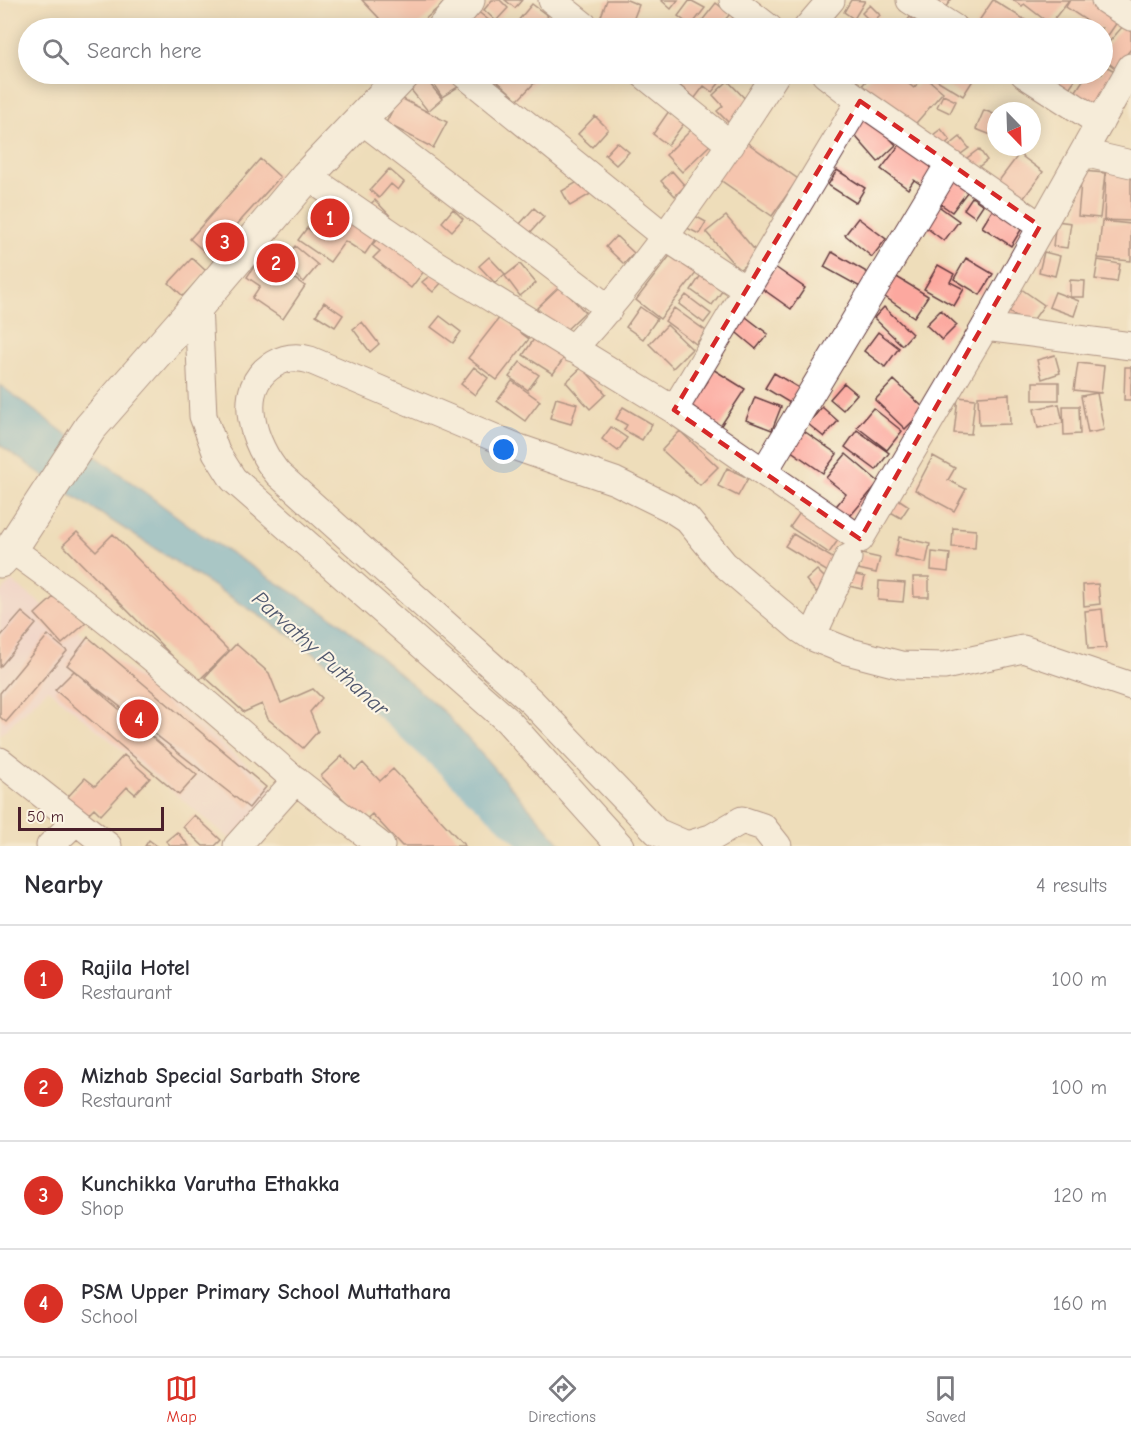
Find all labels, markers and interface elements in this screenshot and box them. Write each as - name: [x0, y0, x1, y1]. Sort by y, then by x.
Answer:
- search box: [18, 18, 1113, 84]
- icon: search: [39, 35, 72, 68]
- text: Search here: [87, 38, 202, 64]
- north arrow: [987, 102, 1041, 156]
- pin: 1: [310, 196, 350, 240]
- pin: 3: [206, 220, 244, 264]
- pin: 2: [256, 240, 296, 286]
- your location: [489, 435, 518, 464]
- water label: Parvathy Puthanar: [247, 586, 395, 723]
- pin: 4: [120, 696, 158, 742]
- scale bar: [18, 804, 164, 832]
- text: 50 m: [27, 808, 64, 826]
- text: Nearby: [24, 870, 103, 900]
- text: 4 results: [1036, 874, 1107, 897]
- text: Rajila Hotel: [81, 955, 190, 981]
- text: 1: [40, 968, 47, 991]
- text: 100 m: [1052, 968, 1107, 991]
- text: Restaurant: [81, 981, 171, 1004]
- text: Mizhab Special Sarbath Store: [81, 1063, 360, 1089]
- text: 2: [39, 1076, 48, 1099]
- text: 100 m: [1052, 1076, 1107, 1099]
- text: Restaurant: [81, 1089, 171, 1112]
- text: Kunchikka Varutha Ethakka: [81, 1171, 340, 1197]
- text: 3: [39, 1184, 48, 1207]
- text: 120 m: [1053, 1184, 1107, 1207]
- text: Shop: [81, 1197, 124, 1220]
- text: PSM Upper Primary School Muttathara: [81, 1279, 451, 1305]
- text: 4: [39, 1292, 48, 1315]
- text: 160 m: [1053, 1292, 1107, 1315]
- text: School: [81, 1305, 138, 1328]
- tab: Map: [165, 1372, 198, 1426]
- tab: Directions: [528, 1372, 596, 1426]
- tab: Saved: [926, 1372, 966, 1426]

